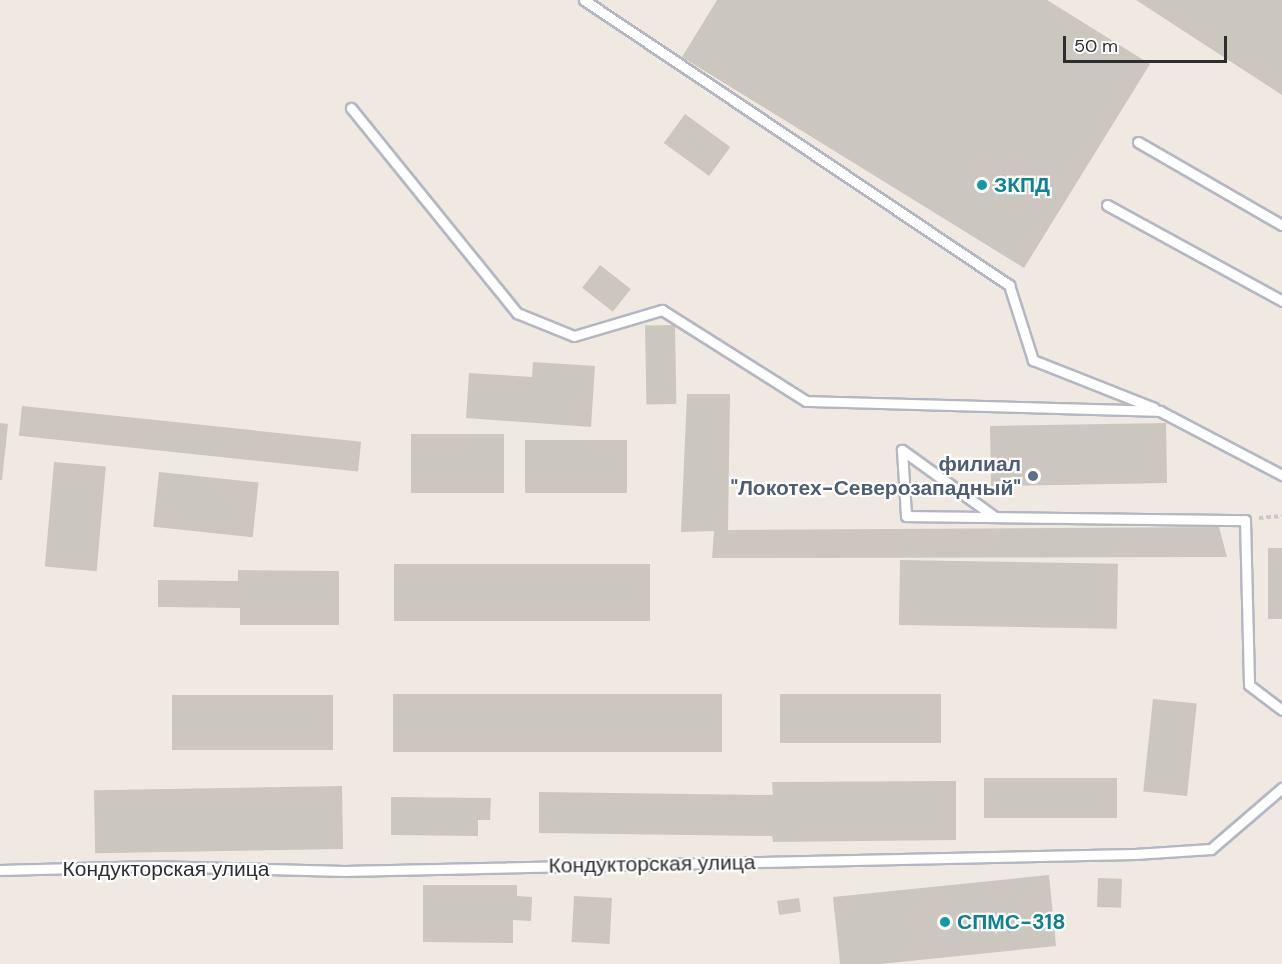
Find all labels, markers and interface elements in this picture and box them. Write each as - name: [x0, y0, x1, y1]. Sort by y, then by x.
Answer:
- scale bar: [1066, 24, 1230, 62]
- text: 50 m: [1074, 34, 1118, 58]
- place label: ЗКПД: [994, 172, 1050, 198]
- marker: ЗКПД: [975, 178, 989, 192]
- place label: филиал "Локотех-Северозападный": [730, 451, 1021, 501]
- marker: филиал "Локотех-Северозападный": [1026, 469, 1040, 483]
- street label: Кондукторская улица: [548, 850, 756, 878]
- street label: Кондукторская улица: [63, 856, 269, 882]
- place label: СПМС-318: [957, 909, 1065, 935]
- marker: СПМС-318: [938, 915, 952, 929]

